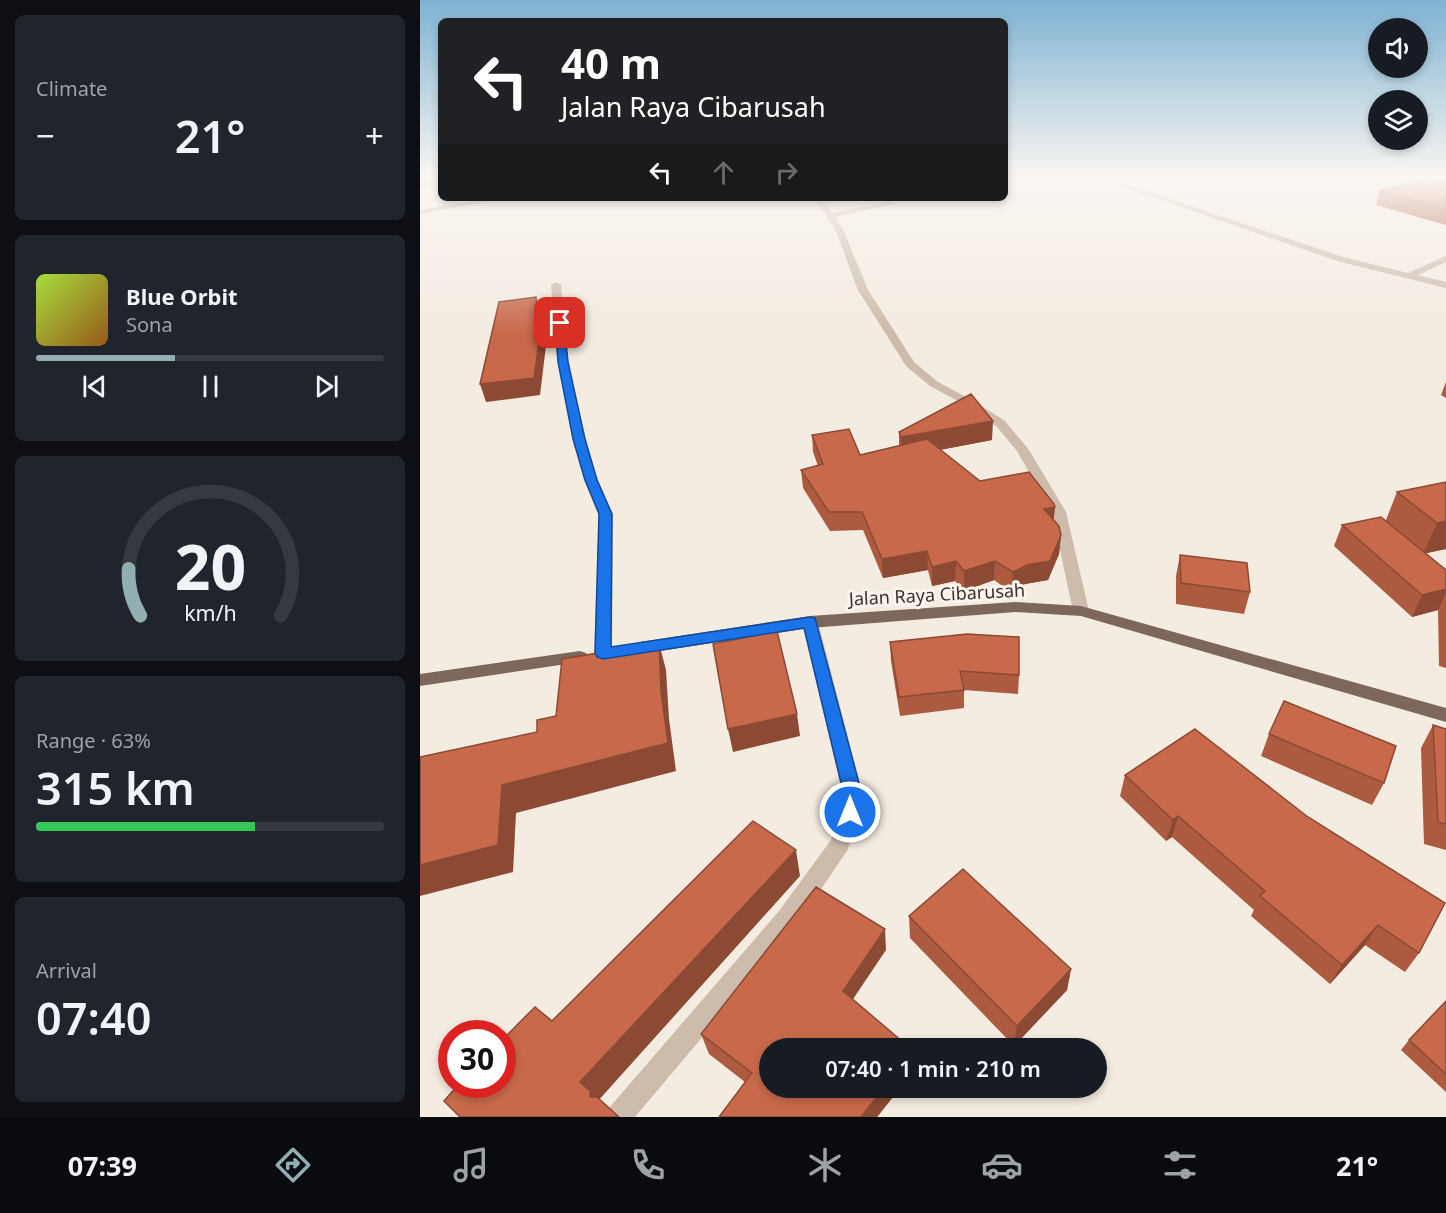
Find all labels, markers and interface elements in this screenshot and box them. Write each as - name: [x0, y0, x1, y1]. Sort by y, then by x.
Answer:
- map controls: [1368, 18, 1428, 150]
- button: sound: [1368, 18, 1428, 78]
- text: 40 m: [561, 34, 661, 91]
- icon: left: [462, 42, 540, 120]
- text: Climate: [36, 75, 107, 102]
- text: Jalan Raya Cibarusah: [561, 88, 826, 125]
- button: layers: [1368, 90, 1428, 150]
- text: 21°: [175, 105, 245, 166]
- text: −: [36, 113, 55, 158]
- text: +: [365, 113, 384, 158]
- icon: left: [644, 156, 677, 189]
- icon: ahead: [707, 156, 740, 189]
- icon: right: [770, 156, 803, 189]
- text: Blue Orbit: [126, 281, 238, 311]
- pin: [534, 297, 585, 348]
- icon: arrive: [543, 306, 576, 339]
- text: Sona: [126, 311, 173, 338]
- icon: previous: [78, 370, 111, 403]
- icon: pause: [194, 370, 227, 403]
- icon: next: [310, 370, 343, 403]
- text: 20: [174, 523, 246, 608]
- street label: Jalan Raya Cibarusah: [846, 577, 1026, 611]
- text: km/h: [184, 598, 236, 627]
- text: Range · 63%: [36, 727, 151, 754]
- text: 315 km: [36, 757, 195, 818]
- position arrow: [818, 780, 882, 844]
- text: Arrival: [36, 957, 97, 984]
- text: 07:40: [36, 987, 151, 1048]
- speed limit sign: 30: [438, 1020, 516, 1098]
- text: 07:40 · 1 min · 210 m: [825, 1053, 1041, 1083]
- icon: directions: [272, 1144, 314, 1186]
- icon: music: [450, 1144, 492, 1186]
- icon: phone: [627, 1144, 669, 1186]
- icon: climate: [804, 1144, 846, 1186]
- icon: car: [981, 1144, 1023, 1186]
- icon: filters: [1159, 1144, 1201, 1186]
- text: 07:39: [68, 1147, 137, 1184]
- text: 21°: [1336, 1147, 1378, 1184]

